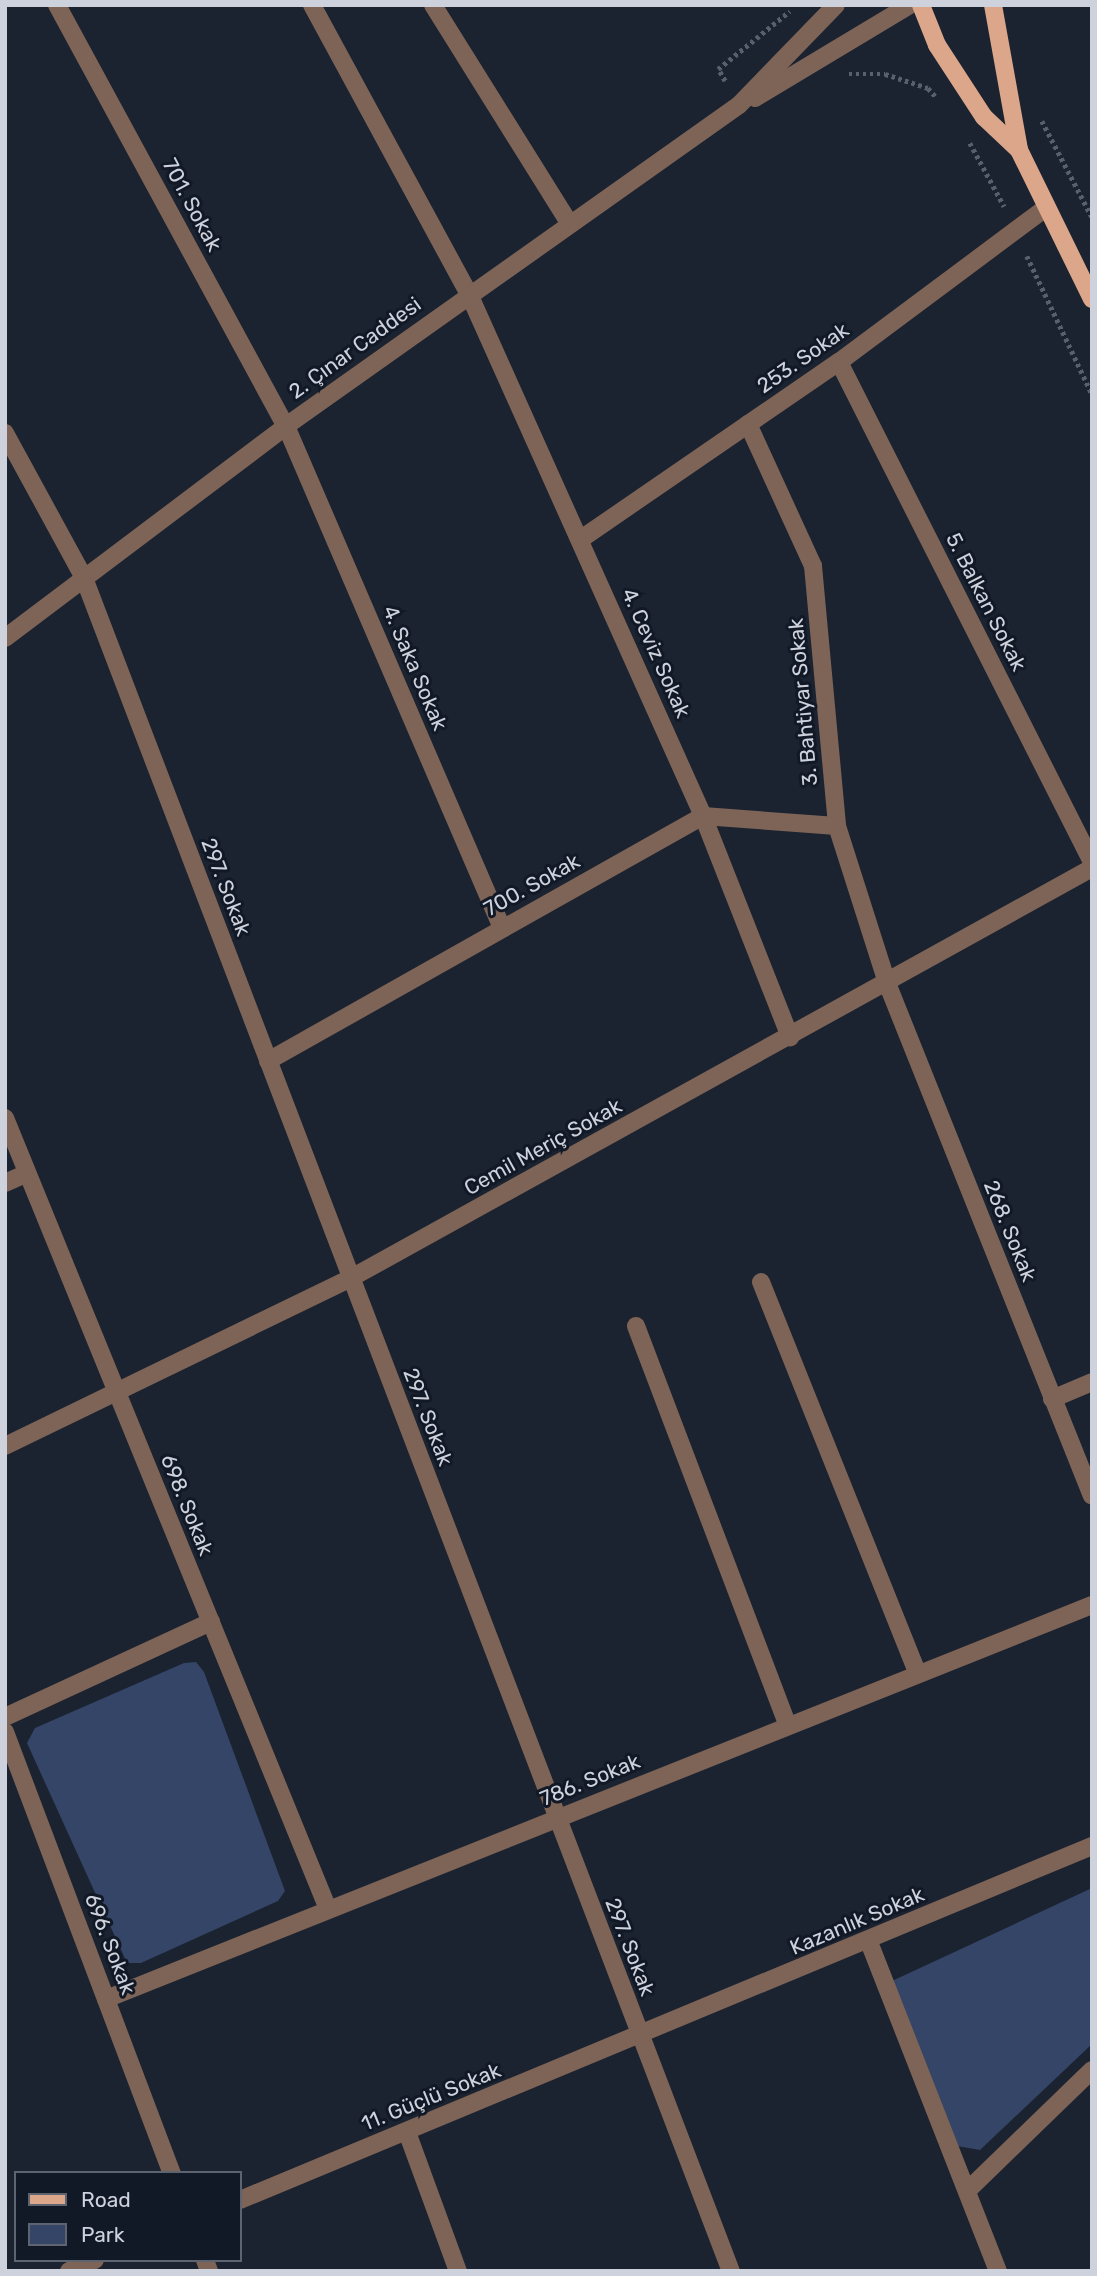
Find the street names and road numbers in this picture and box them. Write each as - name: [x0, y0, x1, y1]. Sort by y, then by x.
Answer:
- street label: 701. Sokak: [157, 154, 227, 256]
- street label: 2. Çınar Caddesi: [284, 292, 426, 404]
- street label: 253. Sokak: [752, 317, 854, 399]
- street label: 5. Balkan Sokak: [940, 529, 1032, 675]
- street label: 4. Ceviz Sokak: [616, 584, 696, 722]
- street label: 4. Saka Sokak: [377, 602, 453, 734]
- street label: 3. Bahtiyar Sokak: [783, 617, 823, 787]
- street label: 297. Sokak: [196, 835, 256, 939]
- street label: 700. Sokak: [480, 848, 584, 922]
- street label: Cemil Meriç Sokak: [460, 1093, 626, 1201]
- street label: 268. Sokak: [978, 1177, 1042, 1285]
- street label: 297. Sokak: [398, 1365, 458, 1469]
- street label: 698. Sokak: [155, 1451, 219, 1559]
- street label: 786. Sokak: [536, 1749, 644, 1811]
- street label: Kazanlık Sokak: [786, 1881, 928, 1961]
- street label: 696. Sokak: [79, 1890, 141, 1998]
- street label: 297. Sokak: [600, 1895, 660, 1999]
- street label: 11. Güçlü Sokak: [358, 2058, 504, 2136]

